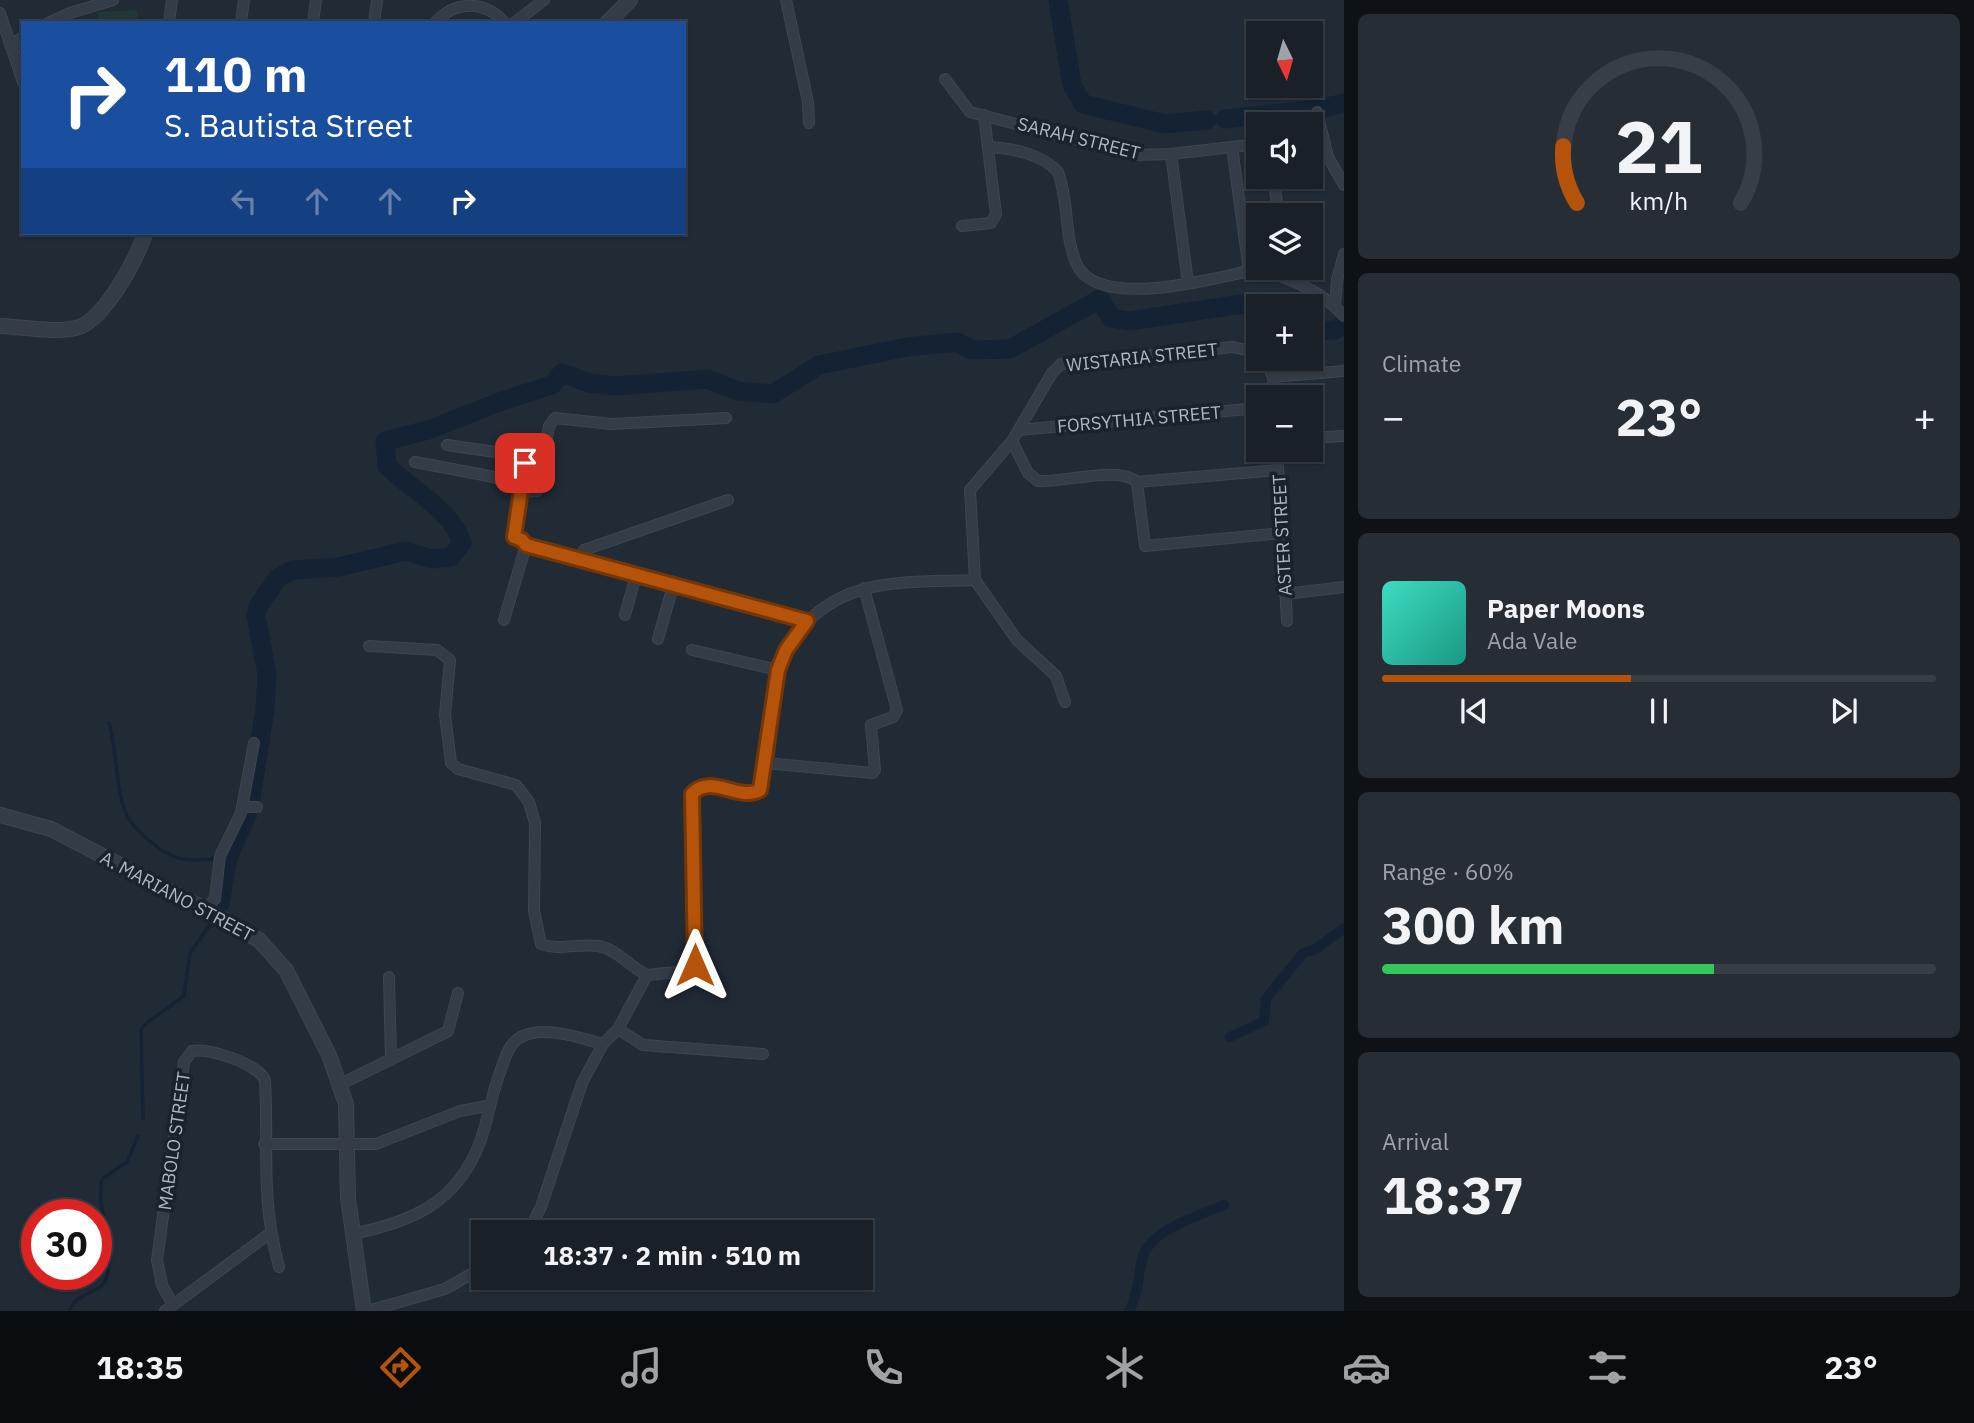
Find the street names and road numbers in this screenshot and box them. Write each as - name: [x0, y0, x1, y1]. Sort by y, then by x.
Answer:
- street label: SARAH STREET: [1015, 112, 1143, 164]
- street label: WISTARIA STREET: [1065, 338, 1219, 376]
- street label: FORSYTHIA STREET: [1056, 400, 1222, 438]
- street label: ASTER STREET: [1267, 474, 1297, 596]
- street label: A. MARIANO STREET: [96, 846, 258, 946]
- street label: MABOLO STREET: [153, 1070, 195, 1212]

